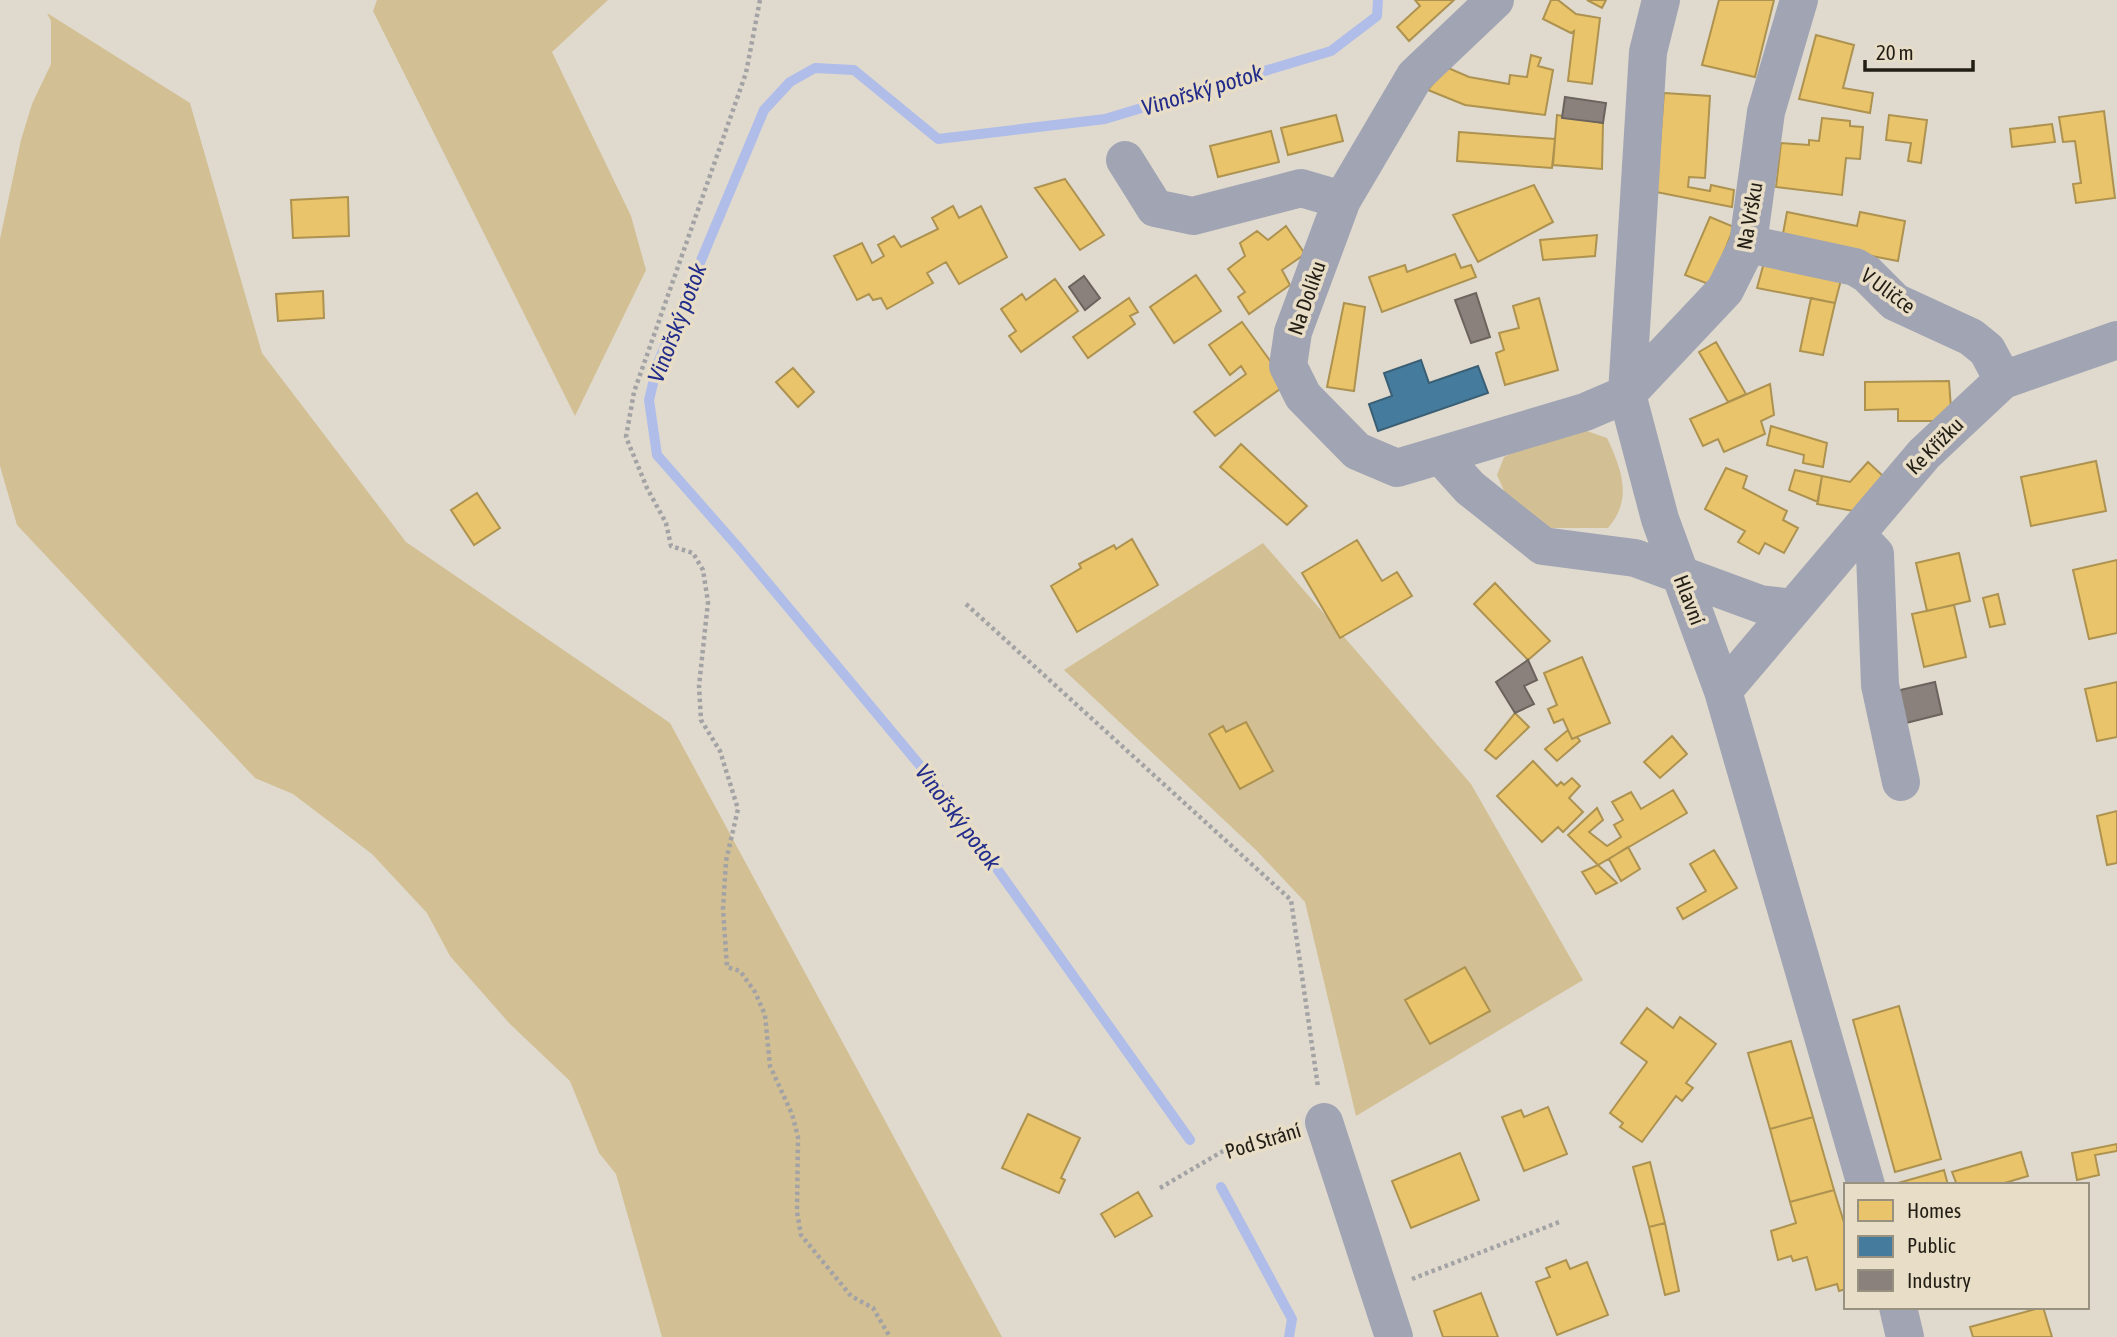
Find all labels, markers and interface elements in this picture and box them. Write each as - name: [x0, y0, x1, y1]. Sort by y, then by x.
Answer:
- scale bar: [1865, 28, 1974, 72]
- text: 20 m: [1876, 40, 1914, 64]
- water label: Vinořský potok: [1138, 59, 1267, 121]
- street label: Na Vršku: [1731, 180, 1767, 252]
- street label: Na Dolíku: [1282, 258, 1330, 338]
- water label: Vinořský potok: [642, 259, 712, 386]
- street label: V Uličce: [1857, 263, 1920, 318]
- street label: Ke Křížku: [1901, 412, 1968, 479]
- street label: Hlavní: [1670, 571, 1710, 628]
- water label: Vinořský potok: [910, 759, 1007, 876]
- street label: Pod Strání: [1222, 1117, 1304, 1163]
- legend: [1844, 1183, 2089, 1309]
- text: Homes: [1907, 1198, 1961, 1222]
- text: Public: [1907, 1233, 1956, 1257]
- text: Industry: [1907, 1268, 1971, 1292]

